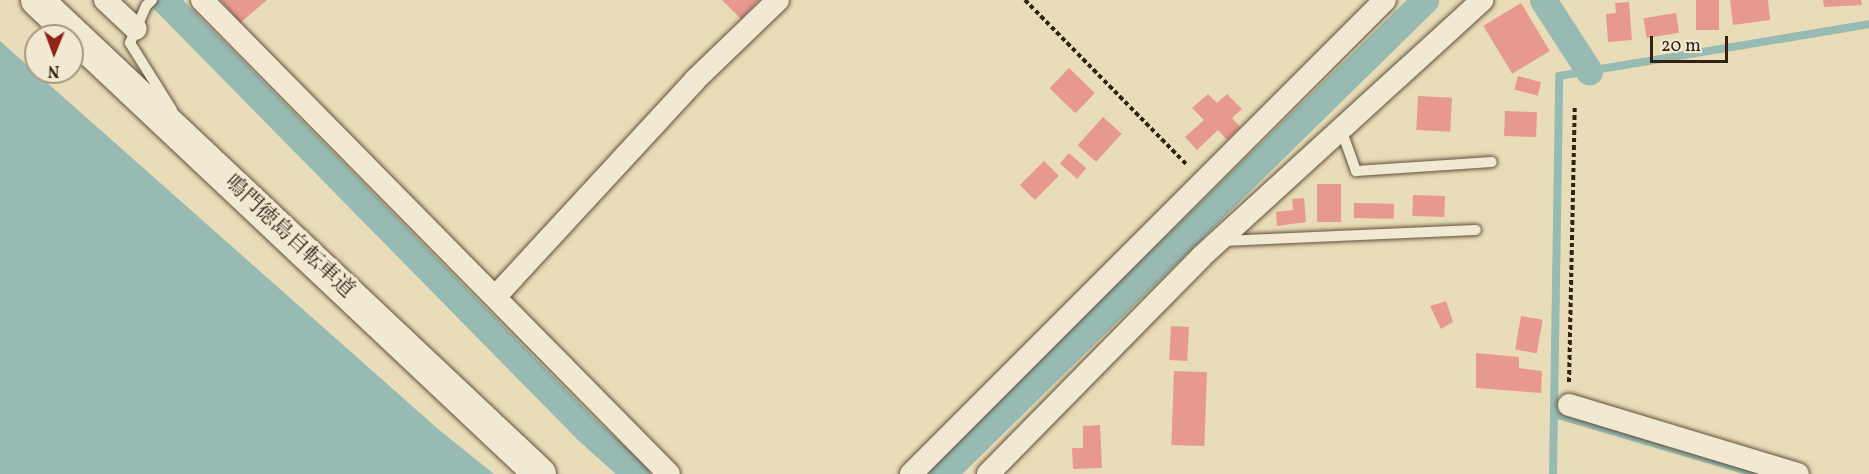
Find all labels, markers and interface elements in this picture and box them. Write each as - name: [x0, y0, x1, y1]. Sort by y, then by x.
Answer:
- north arrow: [24, 24, 84, 84]
- scale bar: [1653, 24, 1731, 62]
- text: 20 m: [1661, 34, 1701, 59]
- text: N: [48, 59, 60, 81]
- street label: 鳴門徳島自転車道: [219, 170, 359, 304]

